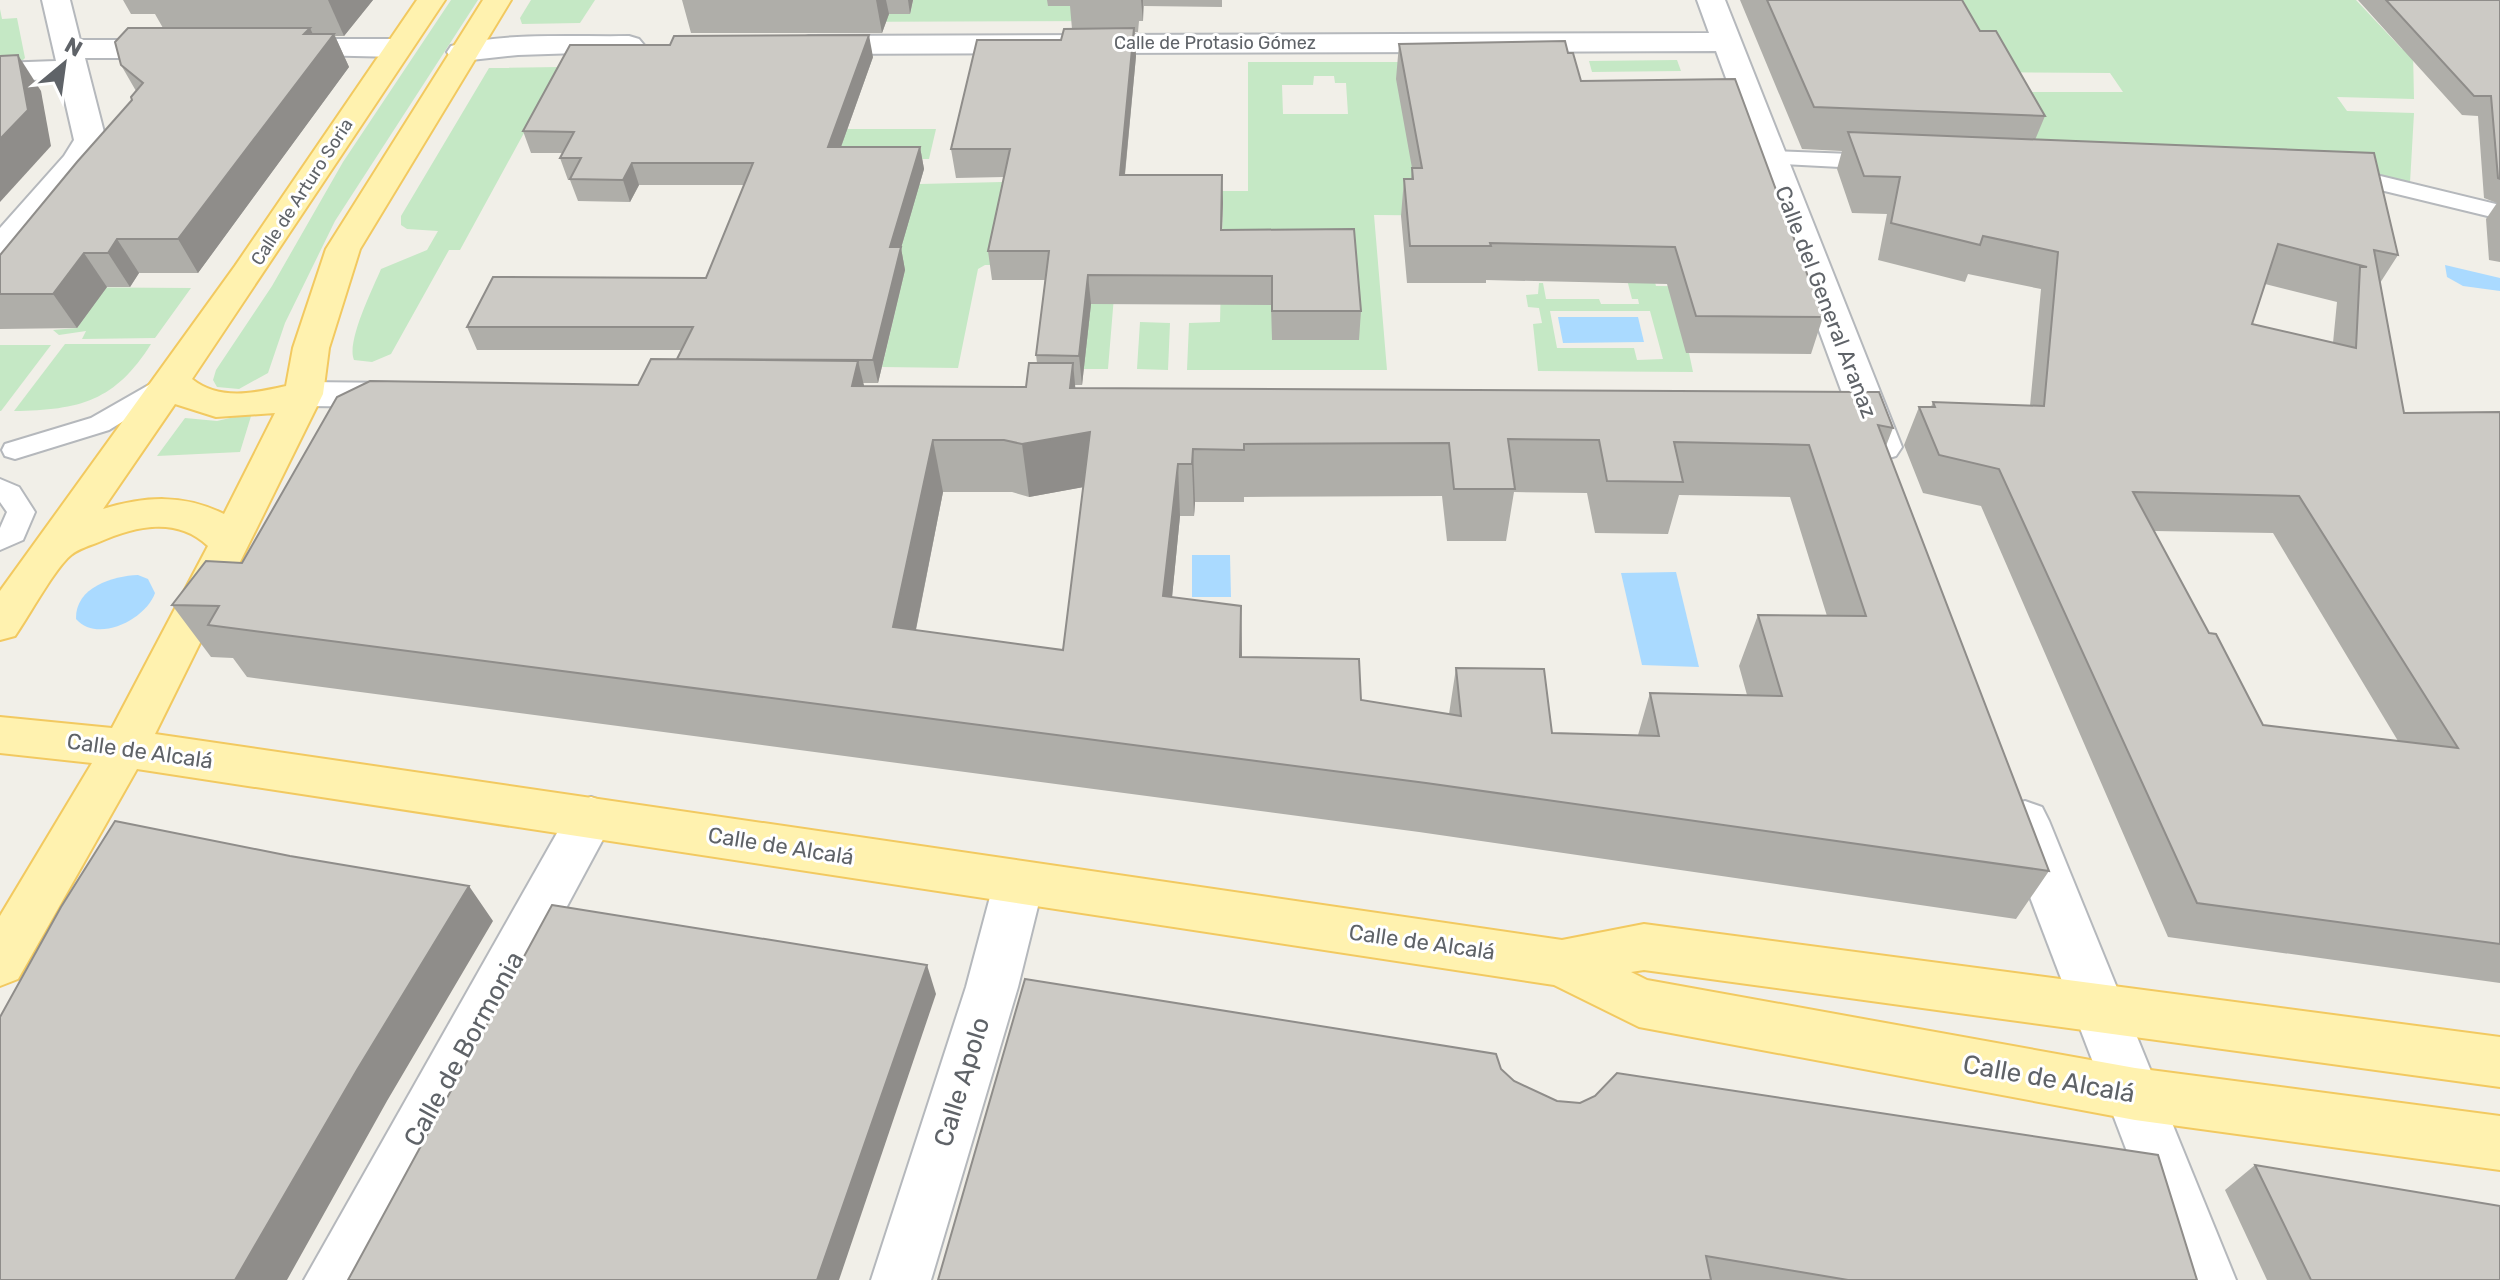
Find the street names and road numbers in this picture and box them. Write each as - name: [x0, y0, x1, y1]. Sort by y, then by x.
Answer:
- street label: Calle de Protasio Gómez: [1114, 32, 1316, 54]
- street label: Calle de Arturo Soria: [246, 114, 358, 270]
- street label: Calle del General Aranaz: [1769, 182, 1883, 422]
- street label: Calle de Alcalá: [65, 727, 215, 775]
- street label: Calle de Alcalá: [706, 821, 856, 871]
- street label: Calle de Alcalá: [1347, 918, 1497, 966]
- street label: Calle de Bormonia: [398, 946, 530, 1152]
- street label: Calle Apolo: [928, 1014, 996, 1150]
- street label: Calle de Alcalá: [1961, 1049, 2137, 1109]

